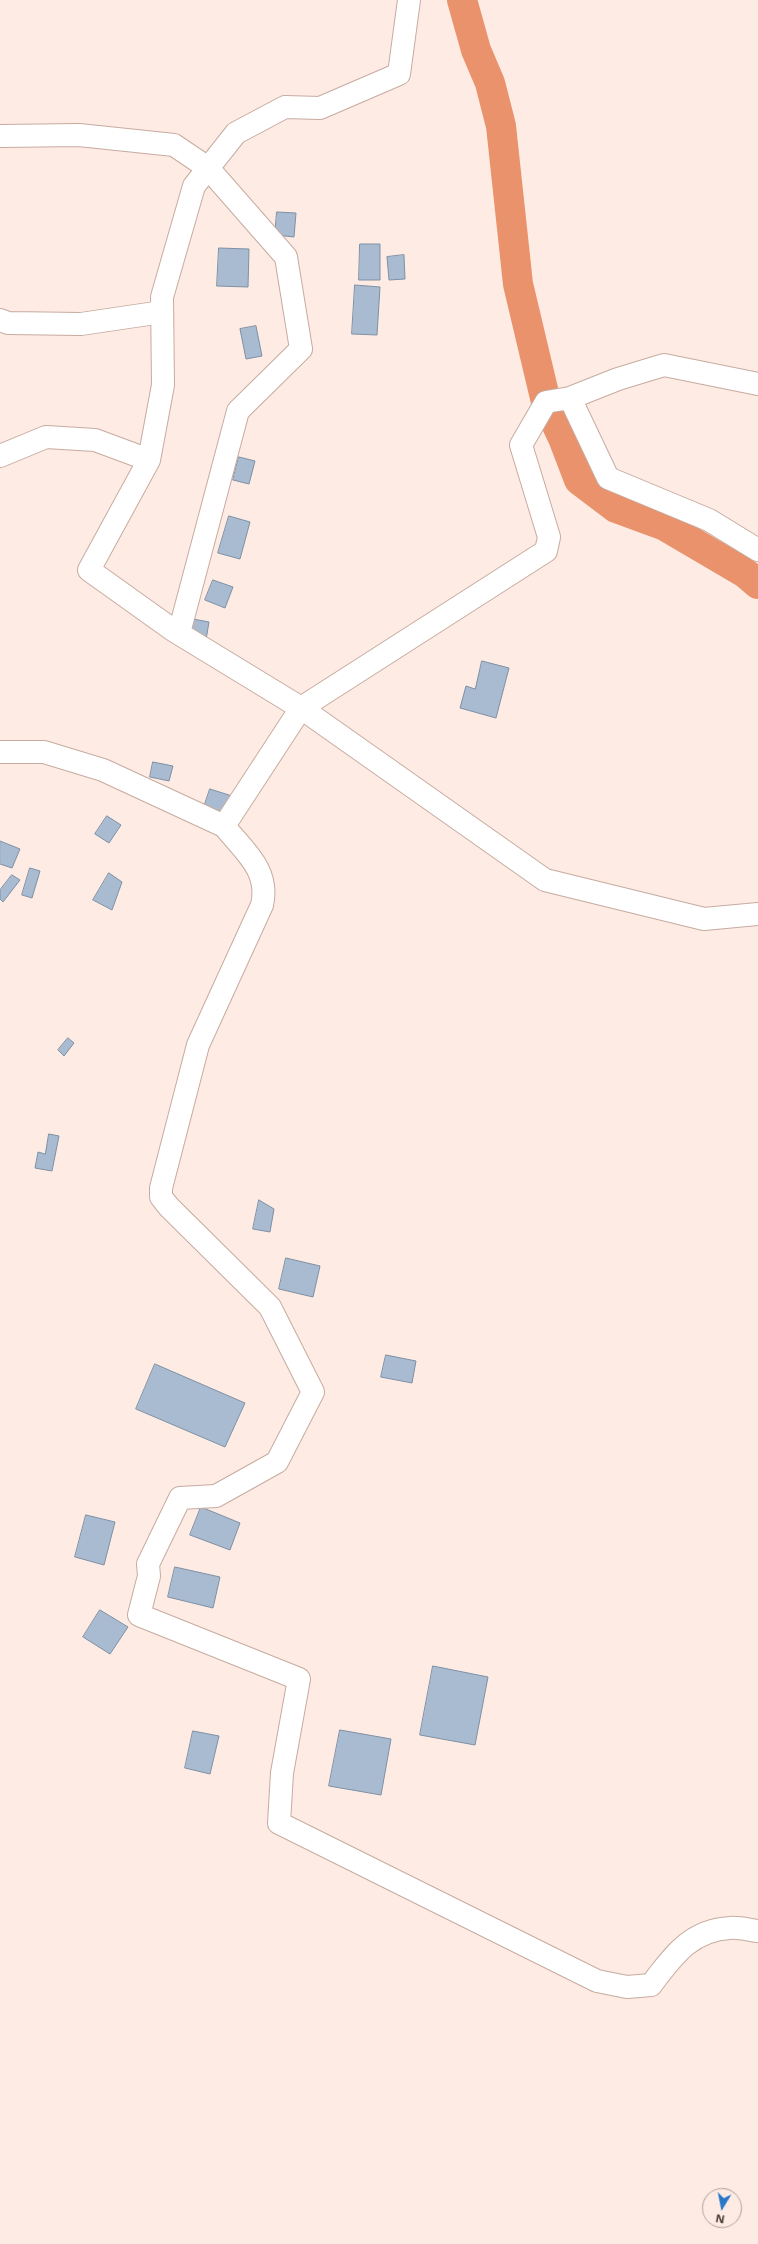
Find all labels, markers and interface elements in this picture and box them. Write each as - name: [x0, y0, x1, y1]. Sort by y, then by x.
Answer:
- north arrow: [702, 2188, 742, 2228]
- text: N: [714, 2211, 726, 2227]

